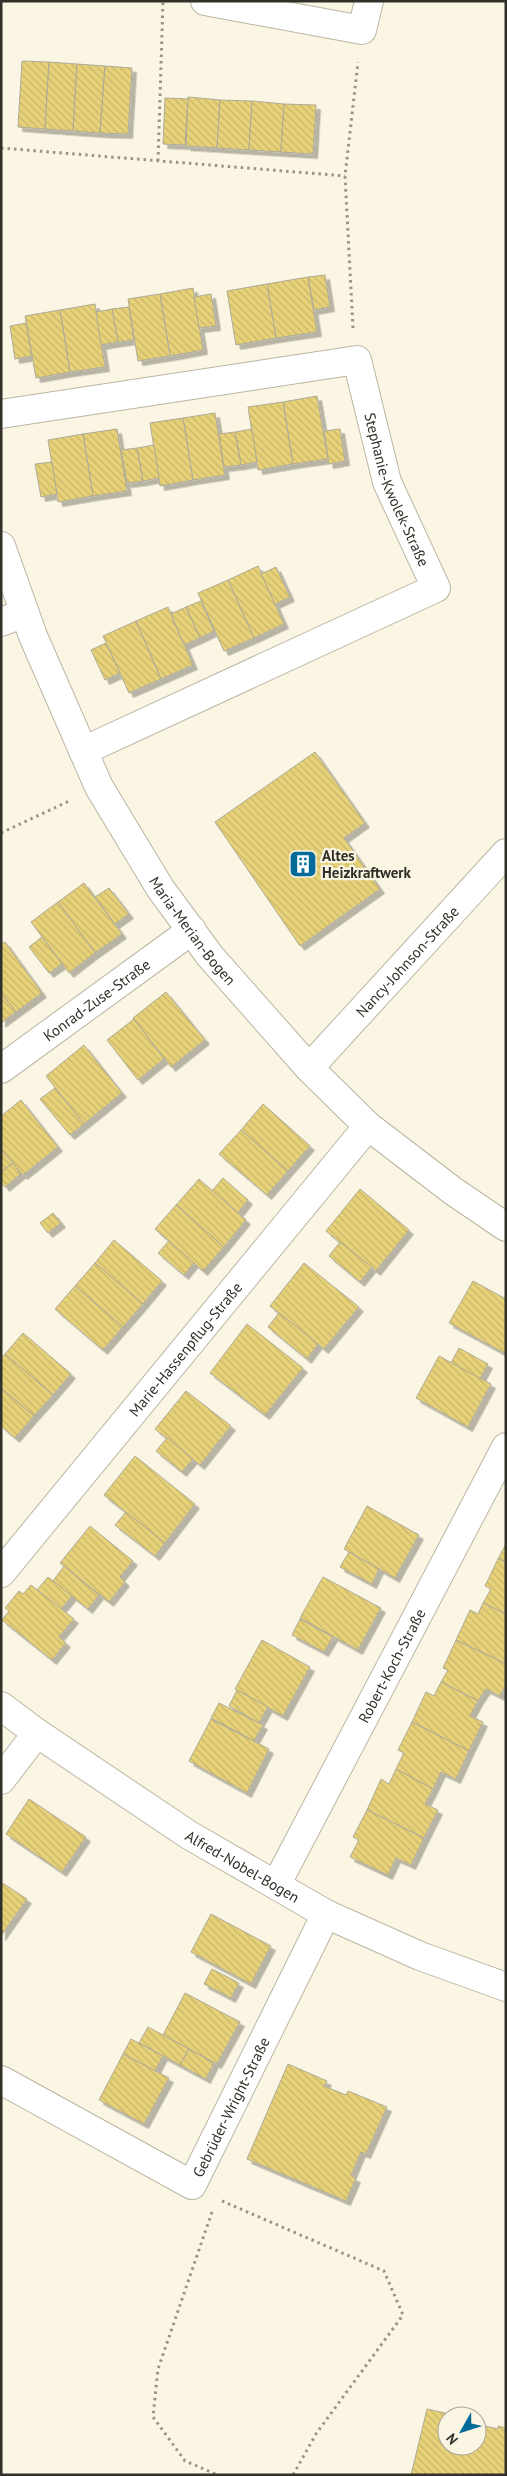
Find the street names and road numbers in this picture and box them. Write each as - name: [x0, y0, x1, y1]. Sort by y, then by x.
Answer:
- street label: Stephanie-Kwolek-Straße: [361, 411, 434, 569]
- street label: Maria-Merian-Bogen: [146, 873, 240, 989]
- street label: Nancy-Johnson-Straße: [351, 902, 463, 1021]
- street label: Konrad-Zuse-Straße: [39, 954, 154, 1045]
- street label: Marie-Hassenpflug-Straße: [124, 1278, 246, 1420]
- street label: Robert-Koch-Straße: [353, 1605, 429, 1726]
- street label: Alfred-Nobel-Bogen: [182, 1826, 303, 1906]
- street label: Gebrüder-Wright-Straße: [188, 2034, 273, 2180]

